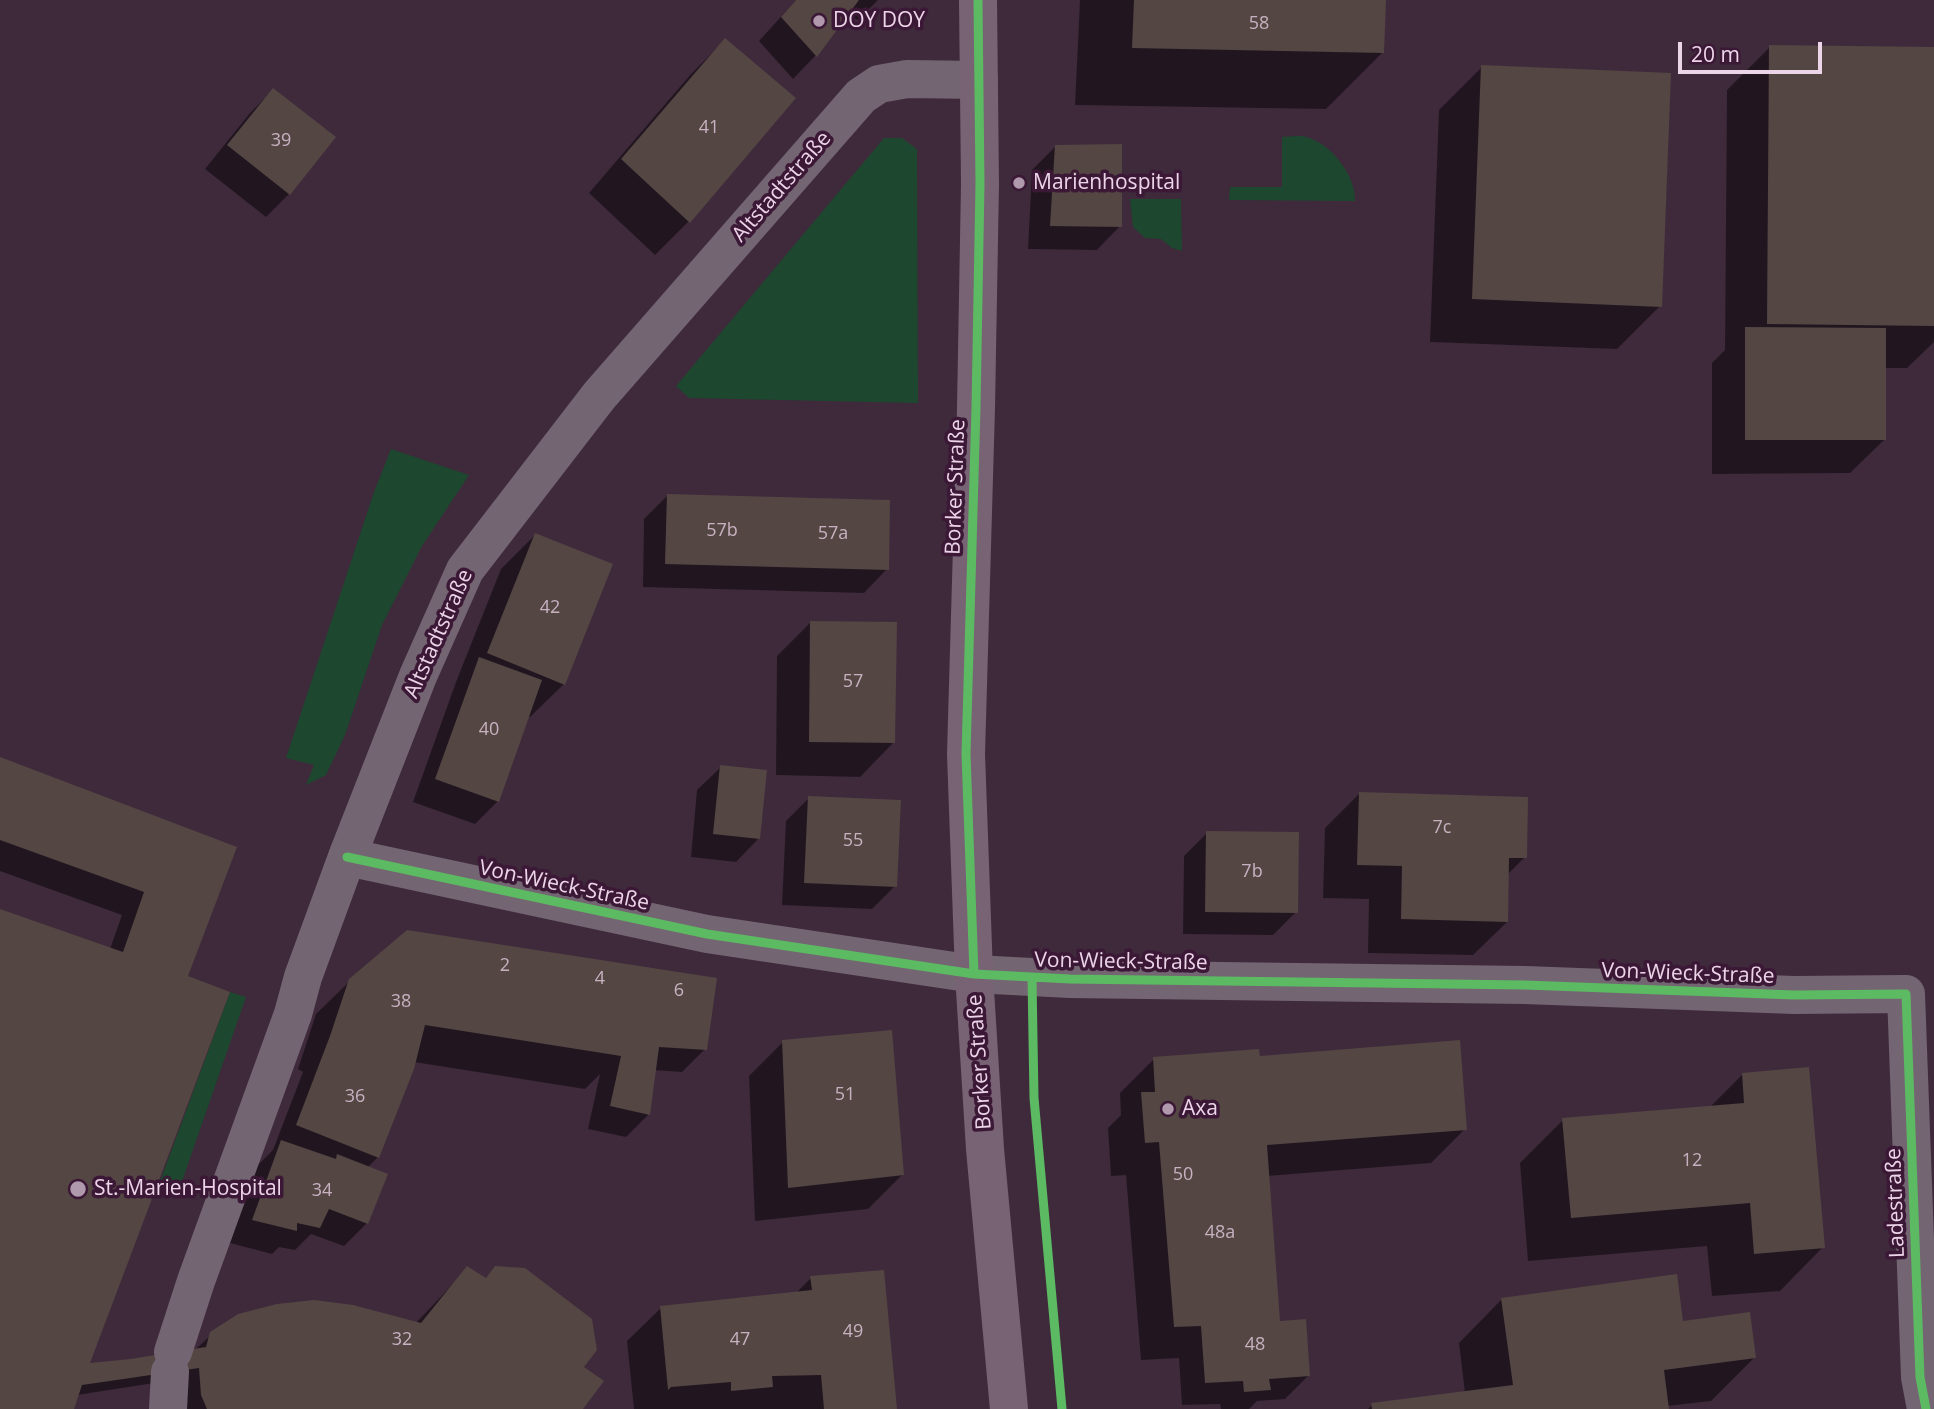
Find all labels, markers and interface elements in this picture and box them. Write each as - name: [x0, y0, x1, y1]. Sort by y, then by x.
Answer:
- place label: DOY DOY: [833, 8, 925, 34]
- marker: DOY DOY: [811, 13, 827, 29]
- house number: 58: [1249, 13, 1269, 35]
- scale bar: [1682, 28, 1826, 72]
- text: 20 m: [1691, 40, 1740, 68]
- house number: 41: [699, 117, 719, 139]
- street label: Altstadtstraße: [727, 127, 837, 247]
- house number: 39: [271, 130, 291, 152]
- place label: Marienhospital: [1033, 170, 1180, 196]
- marker: Marienhospital: [1011, 175, 1027, 191]
- street label: Borker Straße: [941, 419, 971, 555]
- house number: 57b: [706, 520, 738, 542]
- house number: 57a: [818, 523, 848, 545]
- street label: Altstadtstraße: [399, 566, 479, 702]
- house number: 42: [540, 597, 560, 619]
- house number: 57: [843, 671, 863, 693]
- house number: 40: [479, 719, 499, 741]
- house number: 7c: [1433, 817, 1451, 839]
- house number: 55: [843, 830, 863, 852]
- street label: Von-Wieck-Straße: [477, 856, 651, 916]
- house number: 7b: [1241, 861, 1263, 883]
- street label: Von-Wieck-Straße: [1034, 948, 1208, 976]
- house number: 2: [500, 955, 510, 977]
- street label: Von-Wieck-Straße: [1601, 958, 1775, 990]
- house number: 4: [595, 968, 605, 990]
- house number: 6: [674, 980, 684, 1002]
- house number: 38: [391, 991, 411, 1013]
- street label: Borker Straße: [963, 993, 997, 1131]
- house number: 51: [835, 1084, 855, 1106]
- house number: 36: [345, 1086, 365, 1108]
- place label: Axa: [1182, 1096, 1218, 1122]
- marker: Axa: [1160, 1101, 1176, 1117]
- street label: Ladestraße: [1881, 1148, 1911, 1258]
- house number: 12: [1682, 1150, 1702, 1172]
- house number: 50: [1173, 1164, 1193, 1186]
- place label: St.-Marien-Hospital: [94, 1176, 282, 1202]
- marker: St.-Marien-Hospital: [68, 1179, 88, 1199]
- house number: 34: [312, 1180, 332, 1202]
- house number: 48a: [1205, 1222, 1235, 1244]
- house number: 49: [843, 1321, 863, 1343]
- house number: 32: [392, 1329, 412, 1351]
- house number: 47: [730, 1329, 750, 1351]
- house number: 48: [1245, 1334, 1265, 1356]

